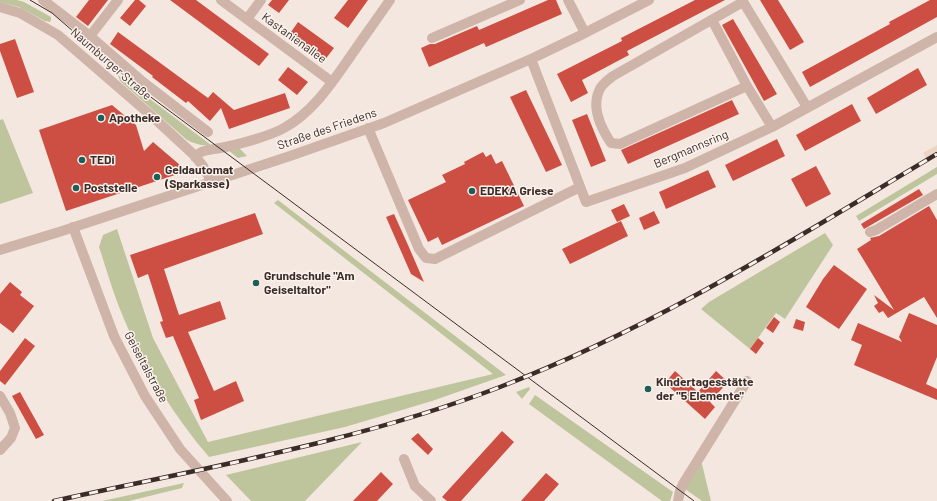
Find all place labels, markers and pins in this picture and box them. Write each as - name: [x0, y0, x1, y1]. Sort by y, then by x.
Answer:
- place label: Apotheke: [109, 111, 160, 125]
- marker: Apotheke: [96, 113, 106, 123]
- place label: TEDi: [90, 153, 115, 167]
- marker: TEDi: [77, 155, 87, 165]
- place label: Geldautomat (Sparkasse): [165, 163, 233, 191]
- marker: Geldautomat (Sparkasse): [152, 172, 162, 182]
- place label: Poststelle: [84, 181, 138, 195]
- marker: Poststelle: [71, 183, 81, 193]
- place label: EDEKA Griese: [480, 184, 554, 198]
- marker: EDEKA Griese: [467, 186, 477, 196]
- place label: Grundschule "Am Geiseltaltor": [264, 269, 355, 297]
- marker: Grundschule "Am Geiseltaltor": [251, 278, 261, 288]
- place label: Kindertagesstätte der "5 Elemente": [656, 375, 754, 403]
- marker: Kindertagesstätte der "5 Elemente": [643, 384, 653, 394]

